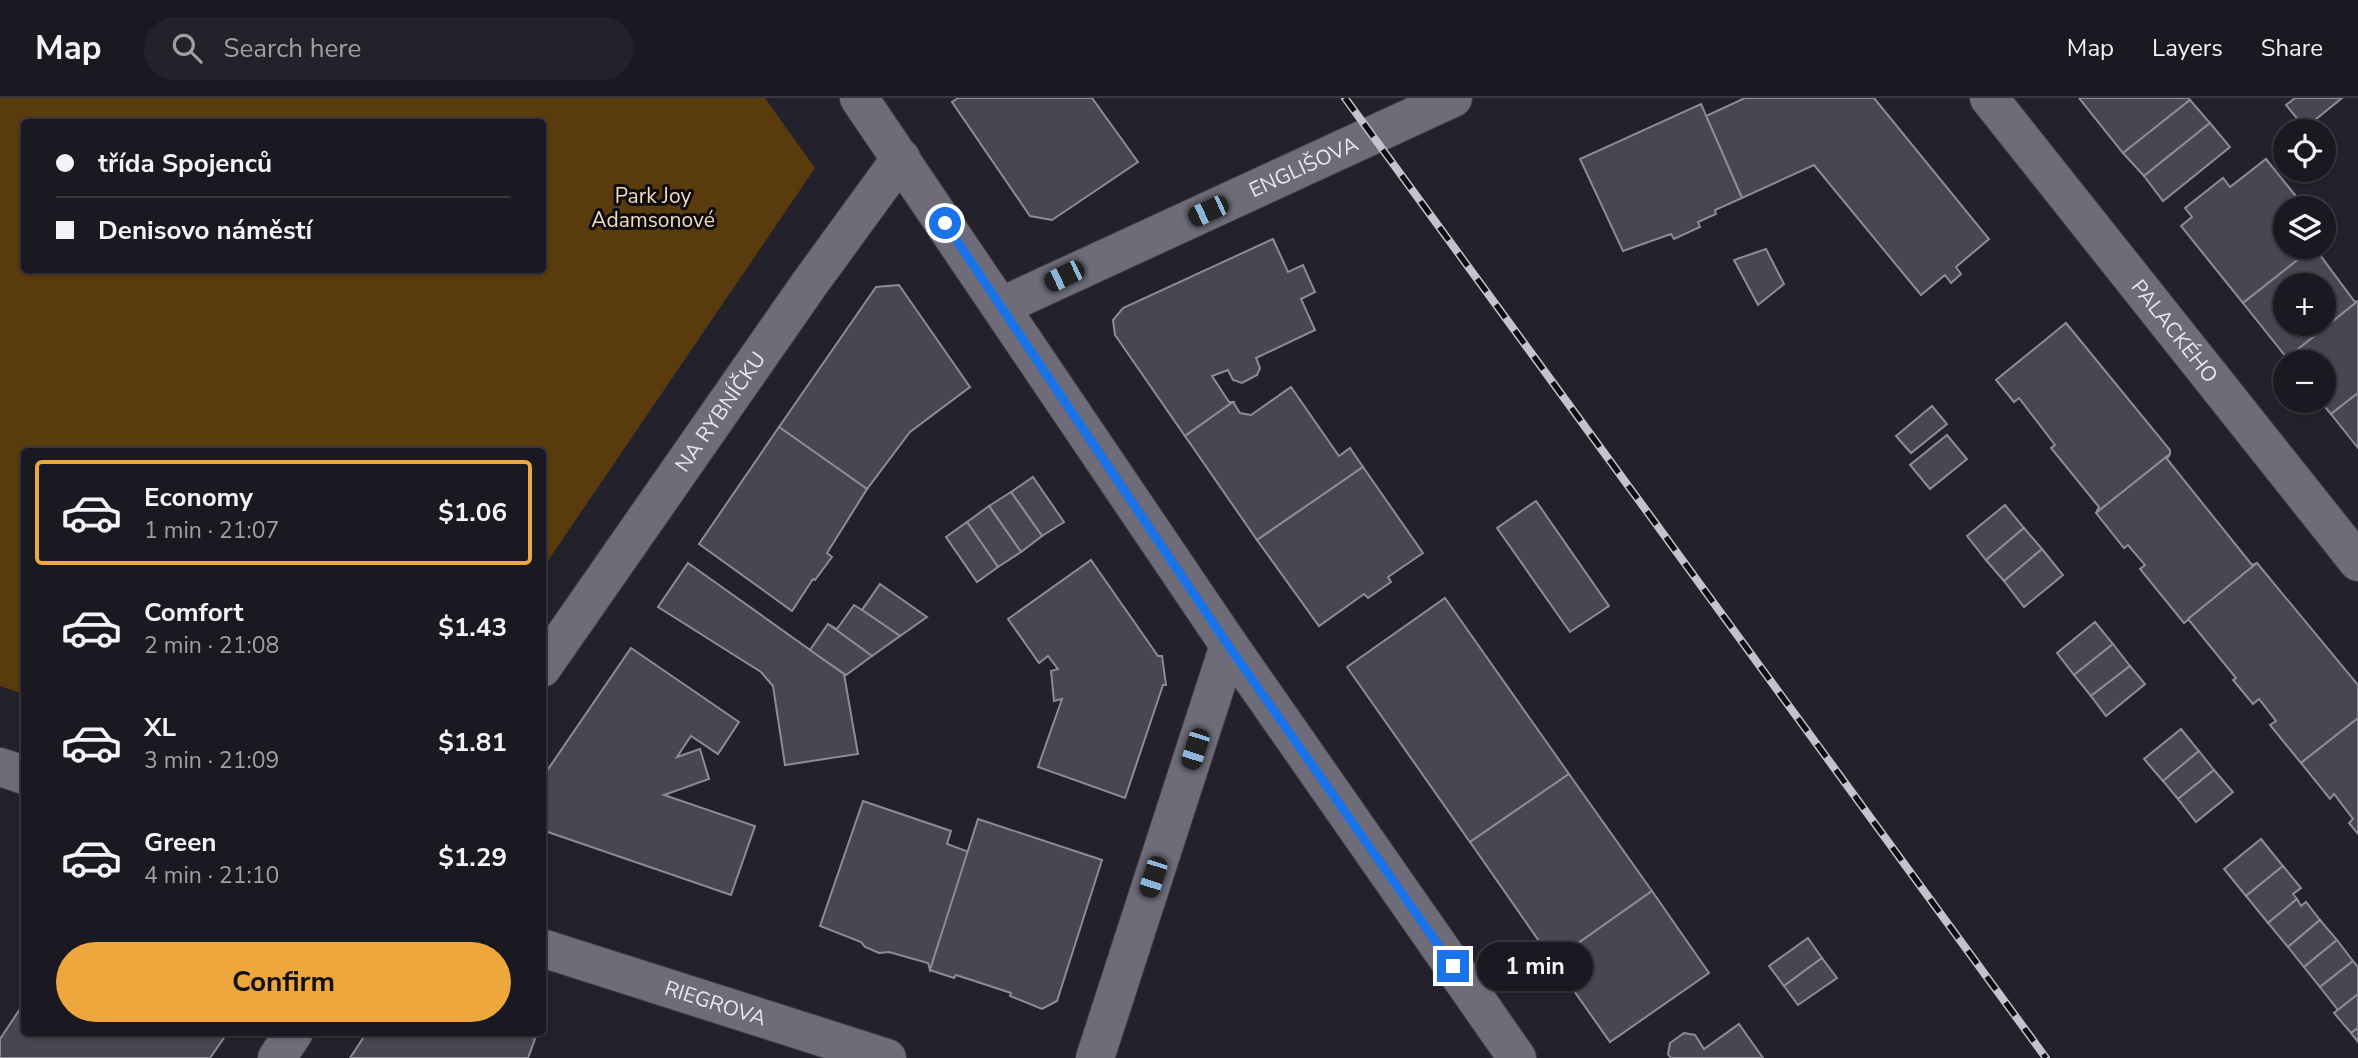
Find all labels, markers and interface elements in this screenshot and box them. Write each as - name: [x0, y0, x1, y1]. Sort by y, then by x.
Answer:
- search box: [144, 17, 634, 80]
- text: Map: [35, 26, 102, 71]
- icon: search: [168, 29, 206, 67]
- text: Search here: [224, 31, 361, 66]
- text: Map: [2067, 32, 2114, 64]
- text: Layers: [2152, 32, 2223, 64]
- text: Share: [2261, 32, 2323, 64]
- map controls: [2273, 119, 2336, 413]
- button: locate: [2273, 119, 2336, 182]
- street label: ENGLIŠOVA: [1244, 130, 1363, 204]
- text: třída Spojenců: [98, 146, 272, 181]
- park label: Park Joy Adamsonové: [591, 182, 715, 234]
- car: [1185, 193, 1232, 229]
- button: layers: [2273, 196, 2336, 259]
- route start: [929, 207, 961, 239]
- text: Denisovo náměstí: [98, 213, 312, 248]
- car: [1041, 257, 1088, 295]
- button: +: [2273, 273, 2336, 336]
- street label: PALACKÉHO: [2125, 274, 2224, 389]
- street label: NA RYBNÍČKU: [669, 346, 772, 478]
- button: −: [2273, 350, 2336, 413]
- text: Economy: [144, 480, 253, 515]
- icon: car: [60, 481, 123, 544]
- text: $1.06: [438, 495, 507, 530]
- text: 1 min · 21:07: [144, 515, 279, 546]
- text: Comfort: [144, 595, 244, 630]
- icon: car: [60, 596, 123, 659]
- text: $1.43: [438, 610, 507, 645]
- text: 2 min · 21:08: [144, 630, 279, 661]
- text: XL: [144, 710, 176, 745]
- icon: car: [60, 711, 123, 774]
- text: $1.81: [438, 725, 507, 760]
- car: [1179, 726, 1212, 772]
- text: 3 min · 21:09: [144, 745, 279, 776]
- text: Green: [144, 825, 217, 860]
- icon: car: [60, 826, 123, 889]
- text: $1.29: [438, 840, 507, 875]
- car: [1137, 854, 1170, 900]
- text: 4 min · 21:10: [144, 860, 279, 891]
- button: Confirm: [56, 942, 511, 1022]
- callout: 1 min: [1478, 942, 1593, 990]
- route end: [1437, 950, 1469, 982]
- text: 1 min: [1505, 951, 1565, 982]
- street label: RIEGROVA: [661, 974, 770, 1033]

